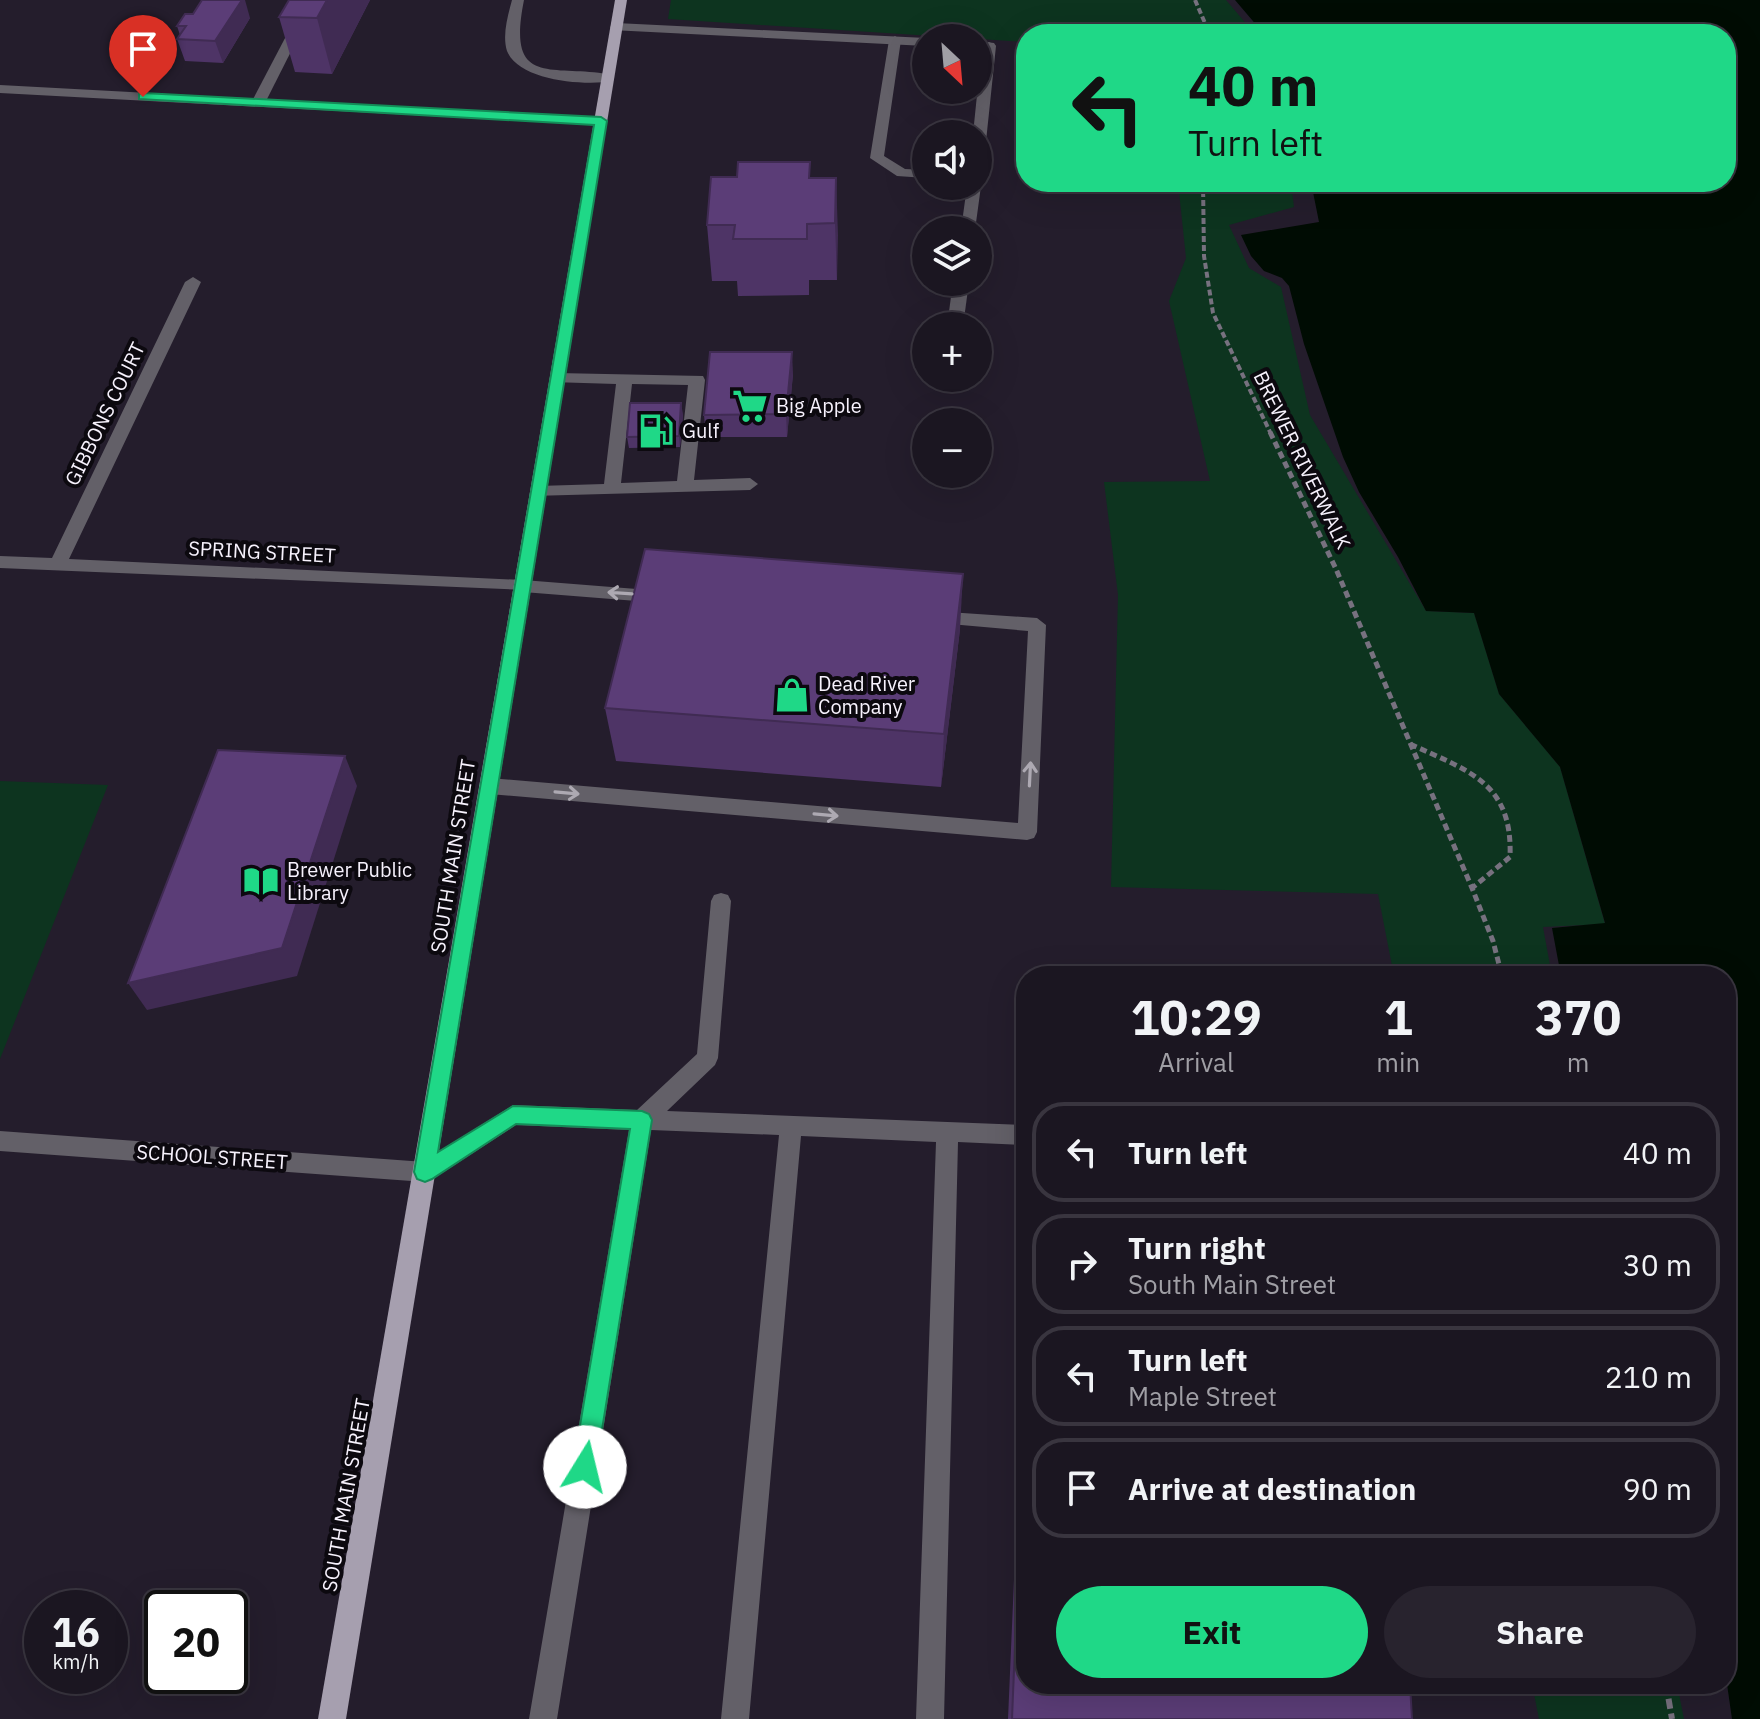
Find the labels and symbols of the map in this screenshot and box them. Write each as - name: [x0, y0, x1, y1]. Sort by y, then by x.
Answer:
- pin: [109, 15, 177, 97]
- north arrow: [912, 24, 992, 104]
- street label: GIBBONS COURT: [58, 338, 151, 490]
- street label: BREWER RIVERWALK: [1248, 366, 1357, 554]
- supermarket icon: Big Apple: [731, 387, 769, 425]
- place label: Big Apple: [776, 392, 862, 419]
- fuel station icon: Gulf: [637, 412, 675, 450]
- place label: Gulf: [682, 417, 720, 444]
- street label: SPRING STREET: [188, 534, 336, 569]
- one-way arrow: [607, 586, 634, 601]
- place label: Dead River Company: [818, 670, 915, 720]
- shop icon: Dead River Company: [773, 676, 811, 714]
- street label: SOUTH MAIN STREET: [424, 757, 481, 955]
- one-way arrow: [1022, 761, 1037, 788]
- one-way arrow: [553, 786, 580, 801]
- one-way arrow: [812, 808, 839, 823]
- place label: Brewer Public Library: [287, 856, 412, 906]
- library icon: Brewer Public Library: [242, 862, 280, 900]
- street label: SCHOOL STREET: [135, 1138, 289, 1175]
- street label: SOUTH MAIN STREET: [315, 1396, 376, 1594]
- position arrow: [543, 1425, 627, 1509]
- speed limit sign: 20: [144, 1590, 248, 1694]

